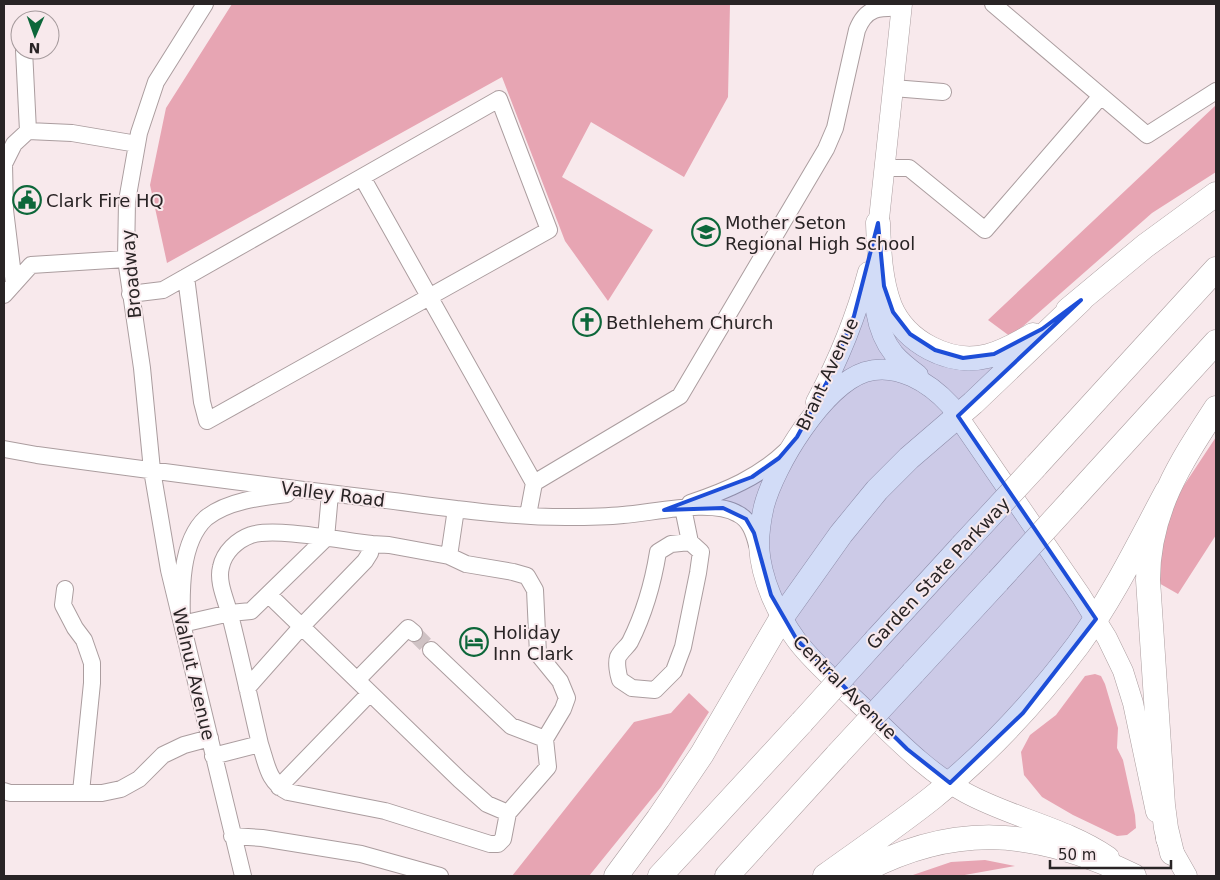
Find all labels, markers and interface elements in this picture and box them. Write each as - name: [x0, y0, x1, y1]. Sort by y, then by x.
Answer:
- north arrow: [10, 10, 60, 60]
- text: N: [28, 40, 41, 56]
- public building icon: Clark Fire HQ: [12, 185, 42, 215]
- place label: Clark Fire HQ: [46, 190, 164, 211]
- place label: Mother Seton Regional High School: [725, 212, 915, 254]
- school or university icon: Mother Seton Regional High School: [691, 217, 721, 247]
- street label: Broadway: [117, 228, 145, 319]
- church icon: Bethlehem Church: [572, 307, 602, 337]
- place label: Bethlehem Church: [606, 312, 773, 333]
- street label: Brant Avenue: [792, 314, 862, 434]
- street label: Valley Road: [280, 477, 386, 511]
- street label: Garden State Parkway: [862, 492, 1014, 653]
- street label: Walnut Avenue: [169, 606, 219, 742]
- place label: Holiday Inn Clark: [493, 622, 574, 664]
- hotel icon: Holiday Inn Clark: [459, 627, 489, 657]
- street label: Central Avenue: [789, 631, 901, 743]
- scale bar: [1050, 838, 1171, 870]
- text: 50 m: [1058, 846, 1096, 864]

